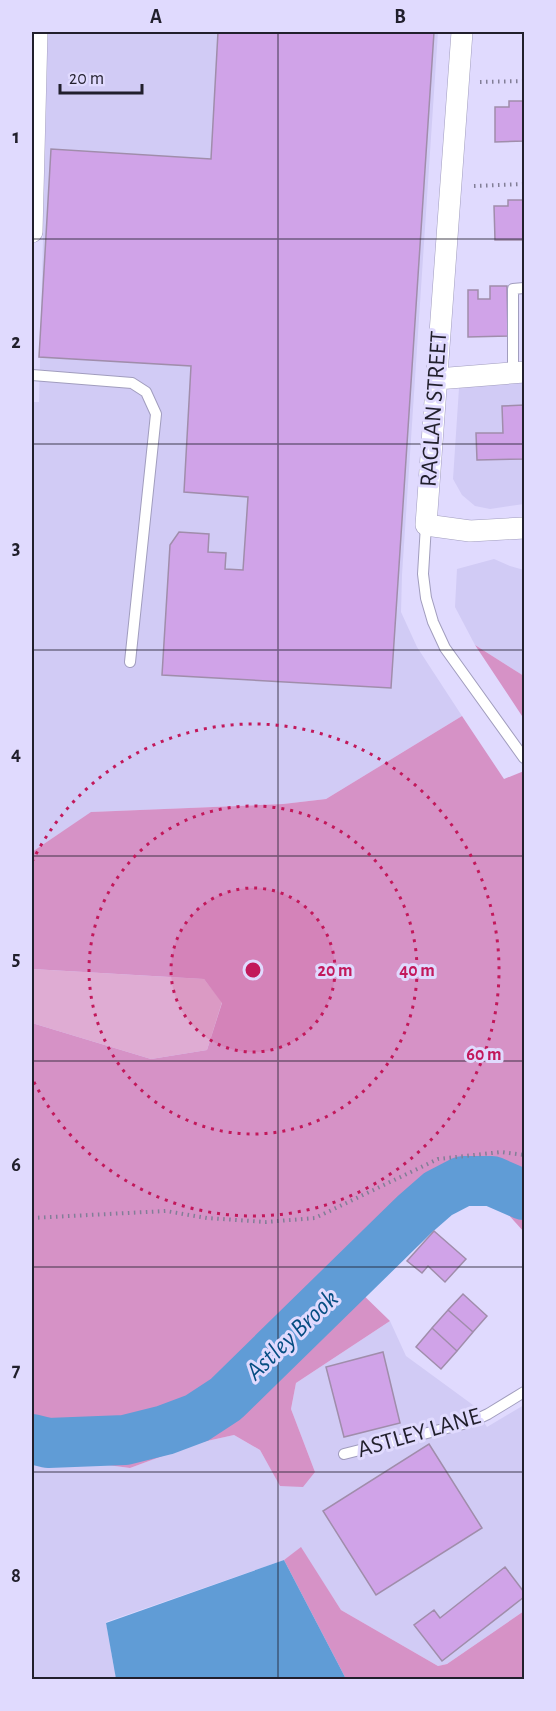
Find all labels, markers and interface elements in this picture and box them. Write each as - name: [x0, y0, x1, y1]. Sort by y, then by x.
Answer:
- text: A: [150, 7, 162, 27]
- text: B: [394, 7, 406, 27]
- scale bar: [60, 57, 142, 95]
- text: 20 m: [69, 70, 104, 88]
- text: 1: [12, 127, 20, 147]
- street label: RAGLAN STREET: [417, 330, 451, 488]
- text: 2: [11, 332, 21, 352]
- text: 3: [12, 538, 20, 558]
- text: 4: [11, 744, 21, 764]
- text: 5: [12, 949, 20, 969]
- centre of rings: [243, 960, 263, 980]
- text: 20 m: [317, 962, 353, 980]
- text: 40 m: [399, 962, 435, 980]
- text: 60 m: [466, 1046, 502, 1064]
- text: 6: [11, 1155, 21, 1175]
- water label: Astley Brook: [240, 1285, 343, 1386]
- text: 7: [12, 1360, 21, 1380]
- street label: ASTLEY LANE: [355, 1404, 484, 1462]
- text: 8: [11, 1566, 21, 1586]

